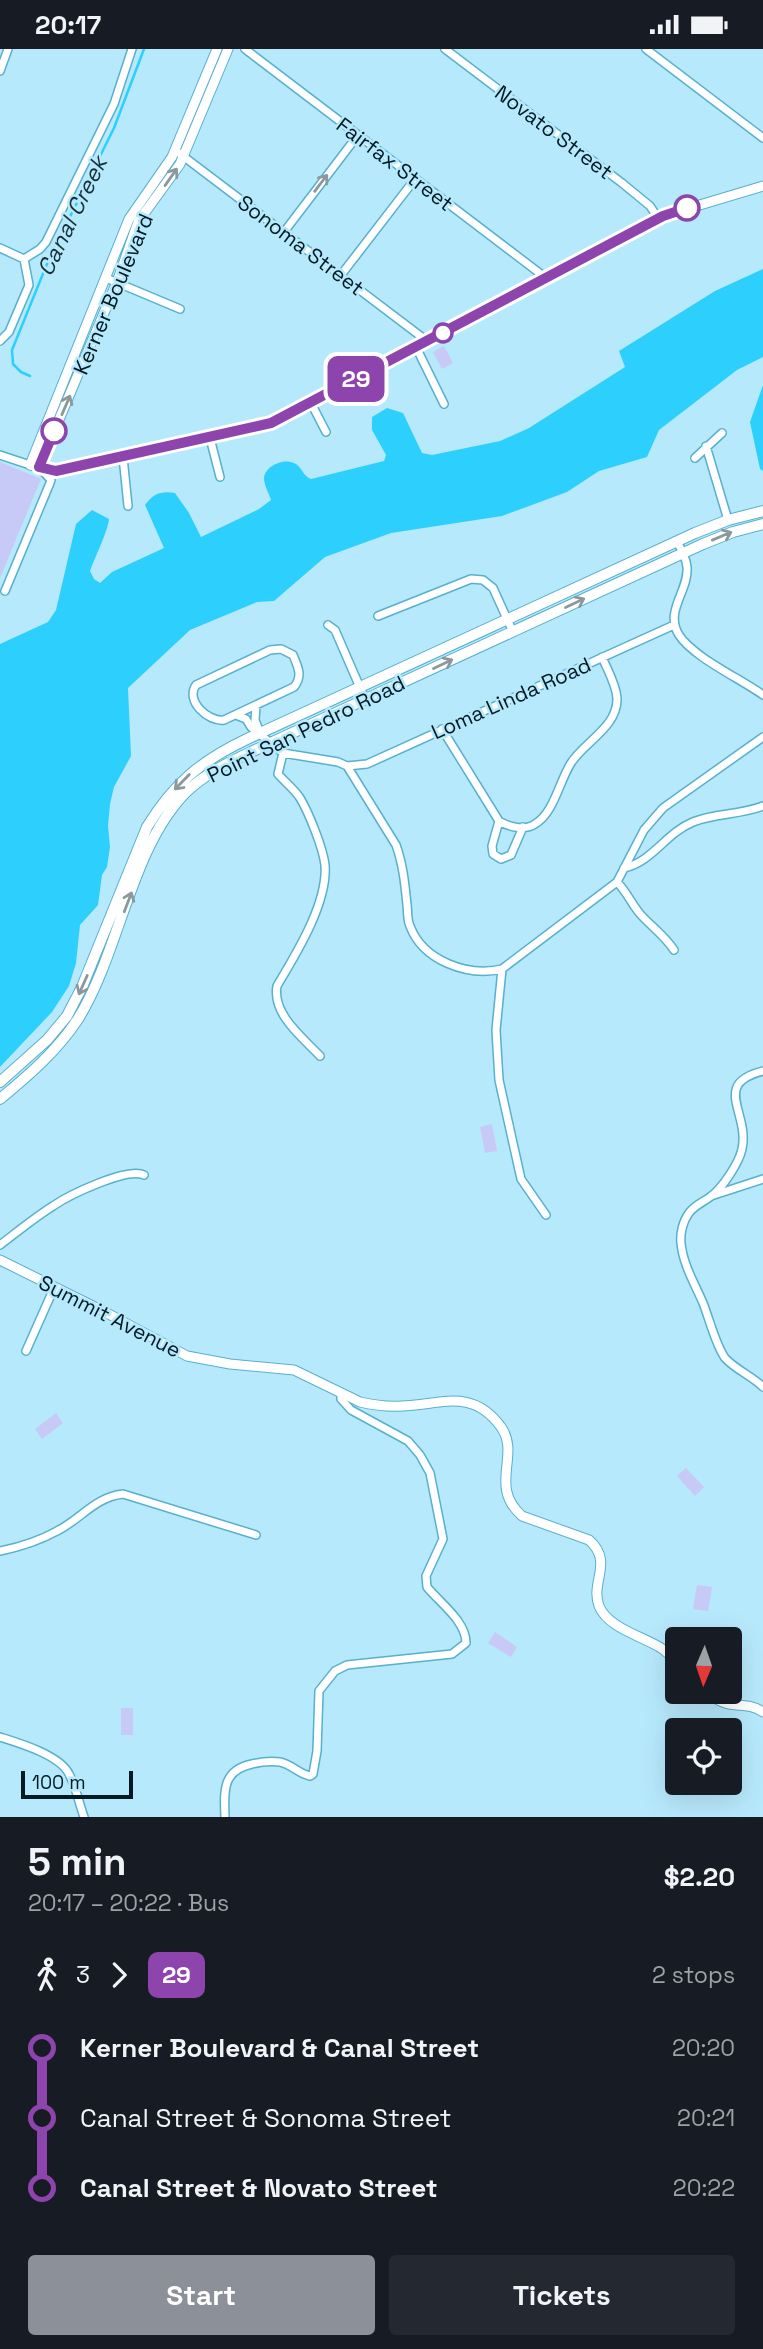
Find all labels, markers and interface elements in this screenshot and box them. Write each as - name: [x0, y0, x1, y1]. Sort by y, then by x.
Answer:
- text: 20:17: [35, 8, 101, 42]
- street label: Novato Street: [490, 79, 618, 185]
- street label: Fairfax Street: [331, 111, 459, 217]
- water label: Canal Creek: [30, 149, 115, 281]
- one-way arrow: [163, 168, 178, 187]
- one-way arrow: [313, 174, 328, 193]
- street label: Sonoma Street: [232, 189, 370, 301]
- unlabelled marker: [674, 195, 700, 221]
- street label: Kerner Boulevard: [67, 209, 159, 379]
- unlabelled marker: [433, 323, 453, 343]
- line badge: 29: [324, 356, 388, 402]
- text: 29: [342, 363, 371, 394]
- one-way arrow: [60, 394, 73, 416]
- unlabelled marker: [41, 418, 67, 444]
- one-way arrow: [711, 529, 733, 542]
- one-way arrow: [564, 596, 585, 609]
- street label: Loma Linda Road: [427, 651, 595, 745]
- one-way arrow: [432, 657, 453, 670]
- street label: Point San Pedro Road: [203, 669, 409, 789]
- one-way arrow: [173, 773, 190, 790]
- one-way arrow: [123, 891, 135, 913]
- one-way arrow: [76, 973, 89, 995]
- street label: Summit Avenue: [34, 1269, 186, 1363]
- north arrow: [665, 1627, 742, 1705]
- map controls: [665, 1627, 742, 1795]
- button: locate: [665, 1718, 742, 1795]
- scale bar: [21, 1768, 133, 1800]
- text: 100 m: [32, 1770, 86, 1795]
- text: 5 min: [28, 1838, 126, 1886]
- text: $2.20: [664, 1860, 735, 1894]
- text: 20:17 – 20:22 · Bus: [28, 1888, 229, 1918]
- icon: walk: [28, 1956, 66, 1994]
- icon: forward: [100, 1956, 138, 1994]
- text: 29: [162, 1959, 191, 1990]
- text: 3: [76, 1960, 90, 1990]
- text: 2 stops: [652, 1960, 735, 1990]
- text: Kerner Boulevard & Canal Street: [80, 2031, 479, 2065]
- text: 20:20: [672, 2033, 735, 2063]
- text: Canal Street & Sonoma Street: [80, 2101, 452, 2135]
- text: 20:21: [677, 2103, 735, 2133]
- text: Canal Street & Novato Street: [80, 2171, 438, 2205]
- text: 20:22: [673, 2173, 735, 2203]
- button: Start: [28, 2255, 375, 2335]
- button: Tickets: [389, 2255, 735, 2335]

